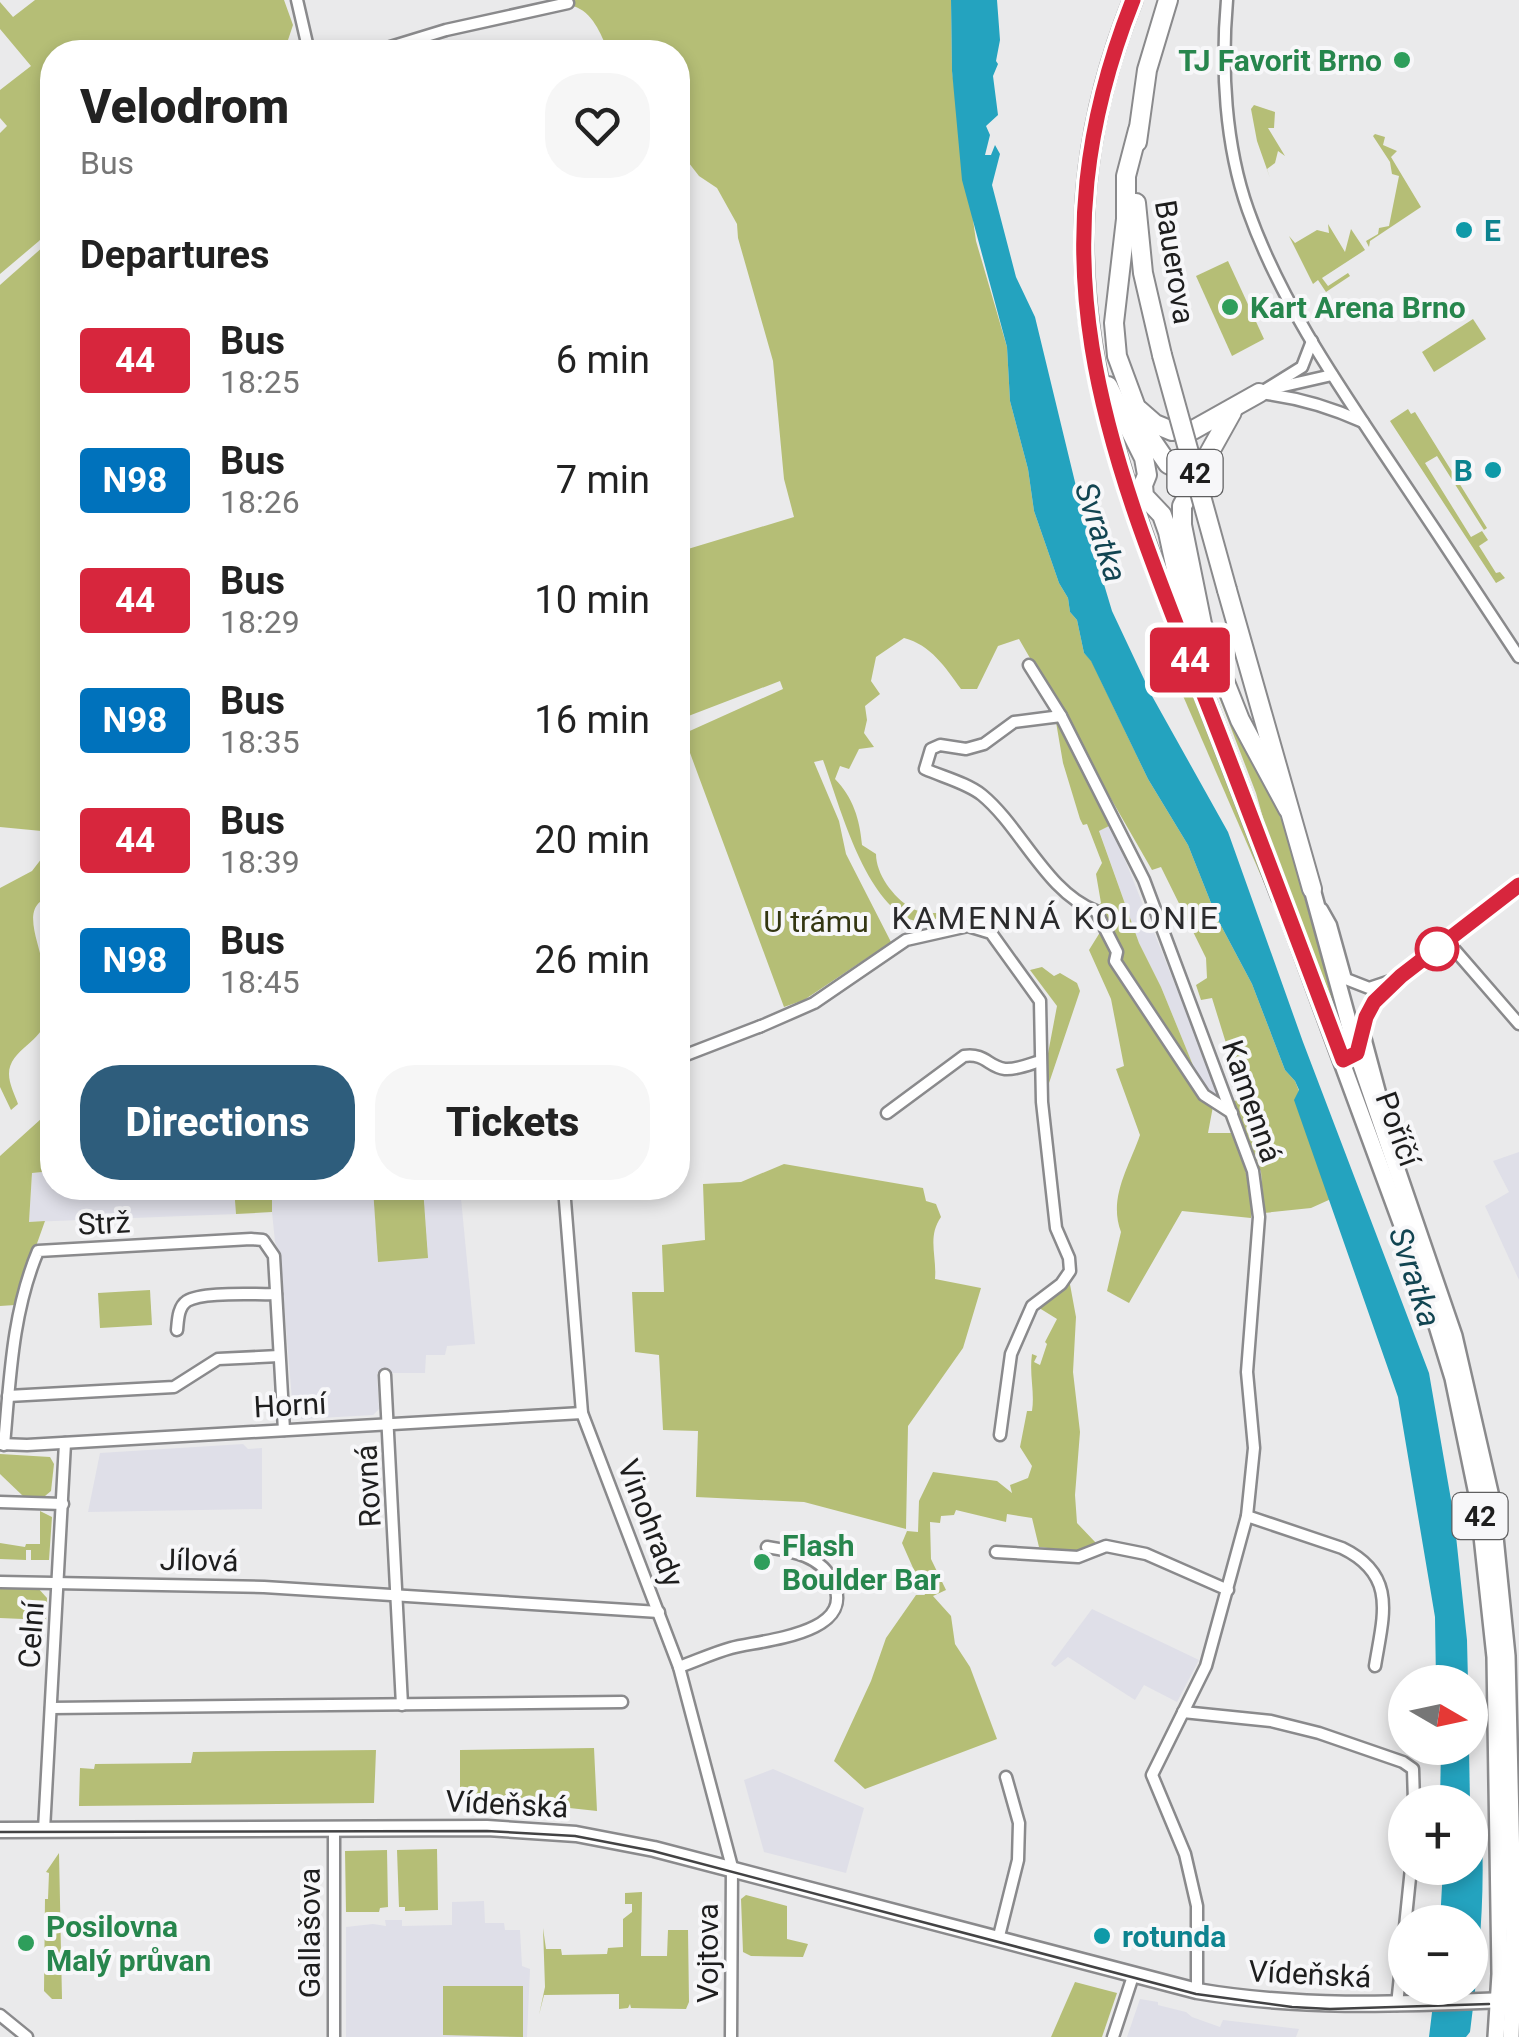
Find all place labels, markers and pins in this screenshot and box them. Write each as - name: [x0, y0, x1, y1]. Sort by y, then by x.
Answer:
- place label: TJ Favorit Brno: [1178, 43, 1382, 78]
- marker: TJ Favorit Brno: [1391, 49, 1413, 71]
- place label: E: [1484, 213, 1501, 248]
- marker: E: [1453, 219, 1475, 241]
- place label: Kart Arena Brno: [1250, 290, 1466, 325]
- marker: Kart Arena Brno: [1219, 296, 1241, 318]
- place label: B: [1454, 453, 1473, 488]
- marker: B: [1482, 459, 1504, 481]
- unlabelled marker: [1416, 928, 1458, 970]
- place label: Flash Boulder Bar: [782, 1528, 941, 1597]
- marker: Flash Boulder Bar: [751, 1551, 773, 1573]
- place label: Posilovna Malý průvan: [46, 1909, 211, 1978]
- place label: rotunda: [1122, 1919, 1226, 1954]
- marker: rotunda: [1091, 1925, 1113, 1947]
- marker: Posilovna Malý průvan: [15, 1932, 37, 1954]

